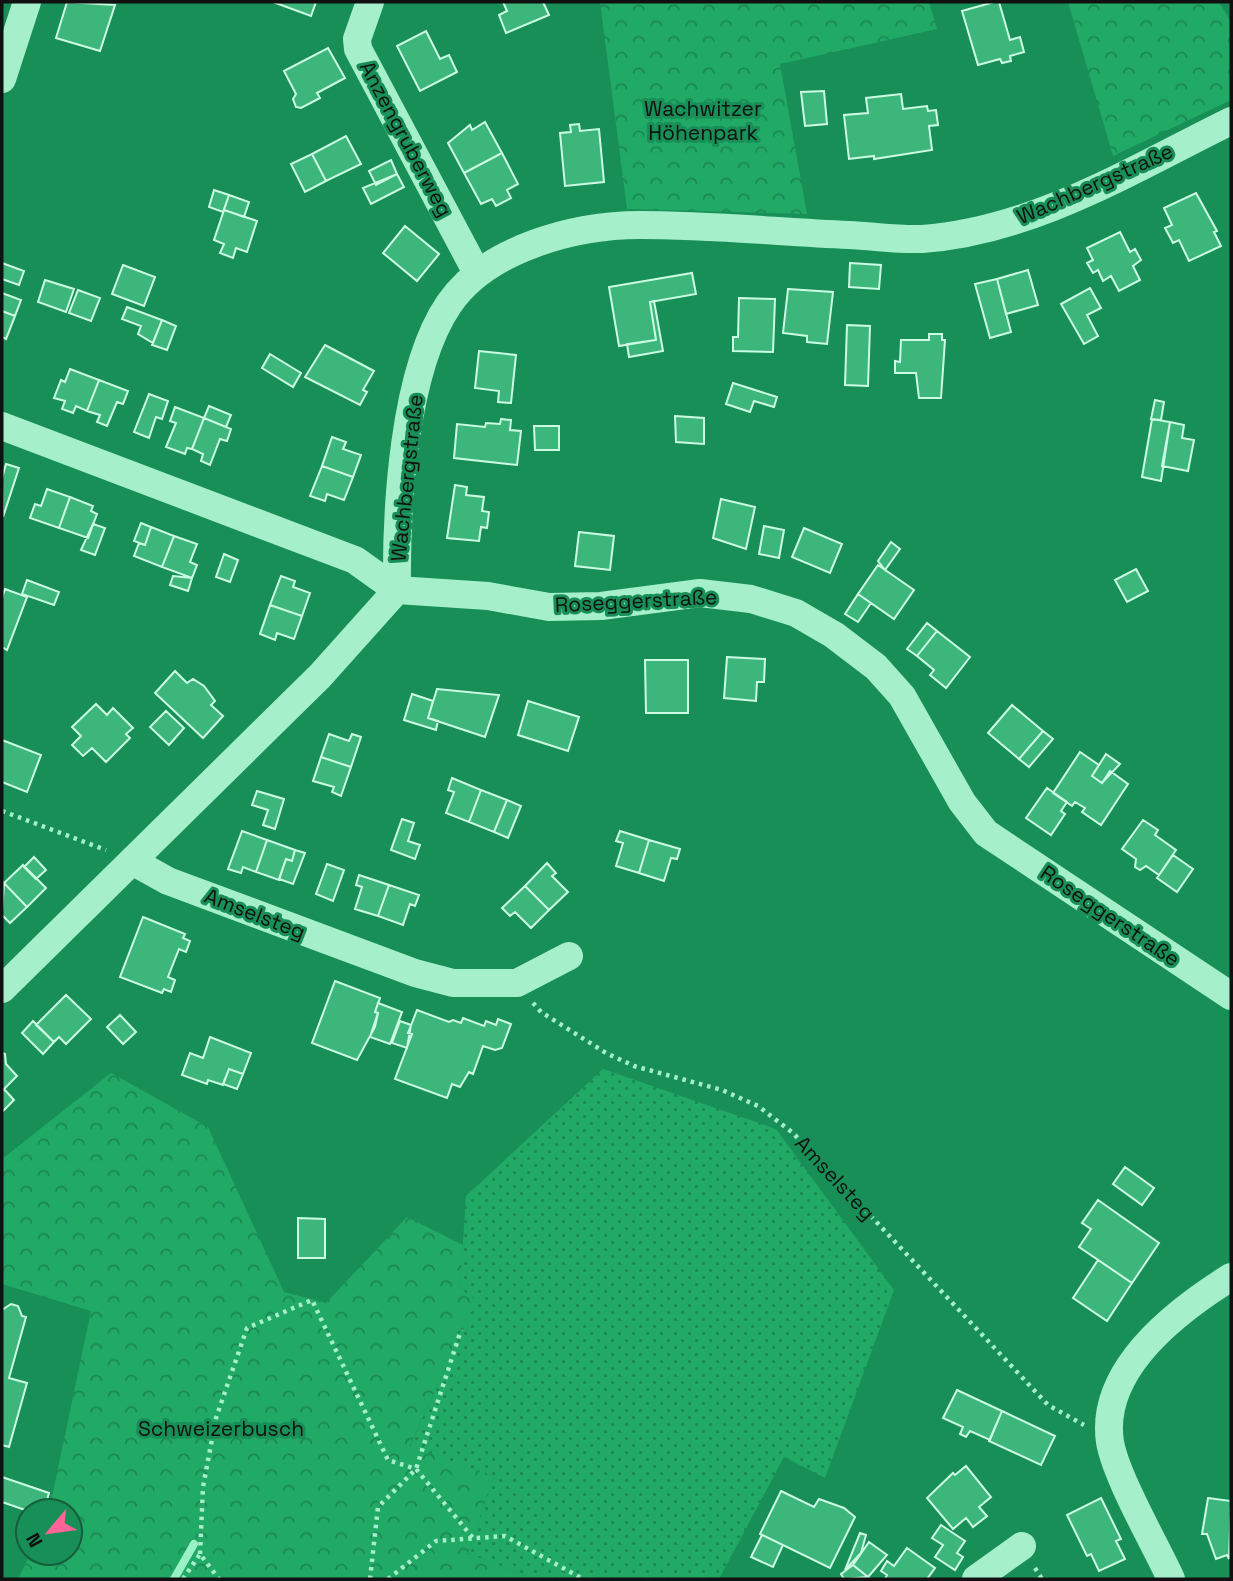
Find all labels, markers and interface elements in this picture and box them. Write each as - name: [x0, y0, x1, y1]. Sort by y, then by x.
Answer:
- street label: Anzengruberweg: [354, 56, 459, 221]
- park label: Wachwitzer Höhenpark: [644, 95, 762, 146]
- street label: Wachbergstraße: [1013, 137, 1177, 230]
- street label: Wachbergstraße: [384, 393, 429, 563]
- street label: Roseggerstraße: [554, 583, 718, 618]
- street label: Roseggerstraße: [1035, 859, 1185, 972]
- street label: Amselsteg: [201, 882, 309, 945]
- street label: Amselsteg: [789, 1130, 881, 1226]
- park label: Schweizerbusch: [138, 1415, 304, 1442]
- north arrow: [14, 1497, 84, 1567]
- text: N: [21, 1528, 49, 1552]

